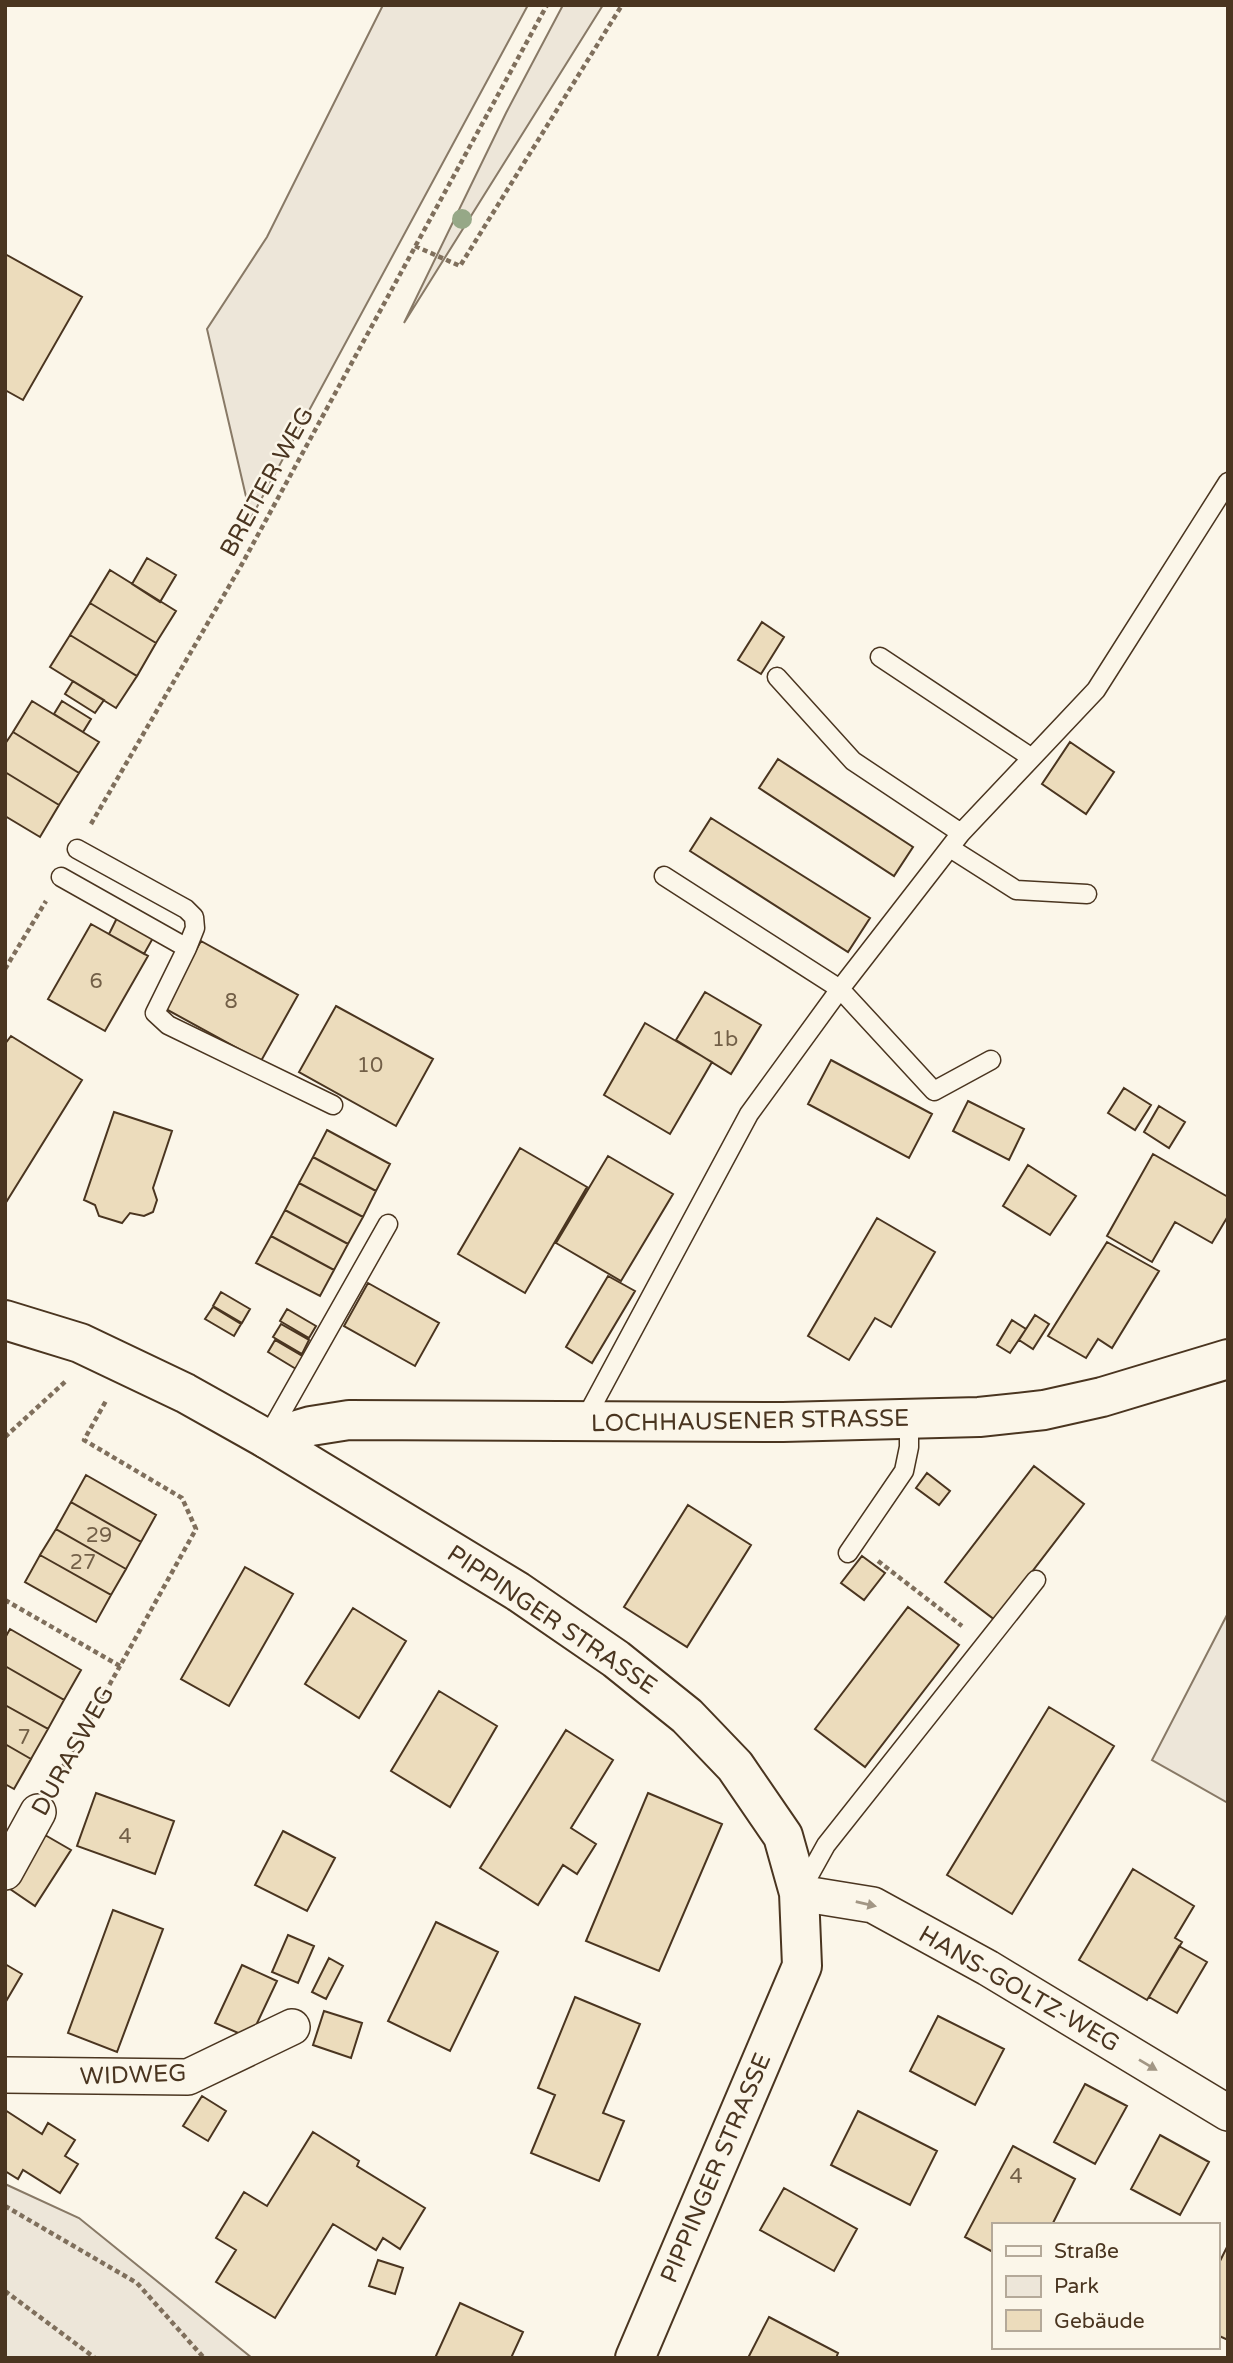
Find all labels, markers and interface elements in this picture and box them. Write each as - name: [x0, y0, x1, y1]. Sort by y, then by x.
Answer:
- street label: BREITER WEG: [214, 402, 320, 562]
- house number: 6: [89, 969, 103, 994]
- house number: 8: [224, 989, 238, 1014]
- house number: 1b: [712, 1027, 738, 1052]
- house number: 10: [357, 1053, 383, 1078]
- street label: LOCHHAUSENER STRASSE: [591, 1404, 909, 1438]
- house number: 29: [86, 1523, 112, 1548]
- street label: PIPPINGER STRASSE: [442, 1539, 662, 1701]
- house number: 27: [70, 1550, 96, 1575]
- street label: DURASWEG: [26, 1681, 120, 1821]
- house number: 7: [17, 1725, 31, 1750]
- house number: 4: [118, 1824, 132, 1849]
- one-way arrow: [855, 1899, 877, 1910]
- street label: HANS-GOLTZ-WEG: [913, 1920, 1125, 2058]
- street label: PIPPINGER STRASSE: [654, 2049, 778, 2287]
- street label: WIDWEG: [79, 2059, 187, 2091]
- one-way arrow: [1139, 2059, 1158, 2071]
- house number: 4: [1009, 2164, 1023, 2189]
- legend: [992, 2223, 1219, 2349]
- text: Straße: [1054, 2239, 1119, 2264]
- text: Park: [1054, 2274, 1099, 2299]
- text: Gebäude: [1054, 2309, 1145, 2334]

